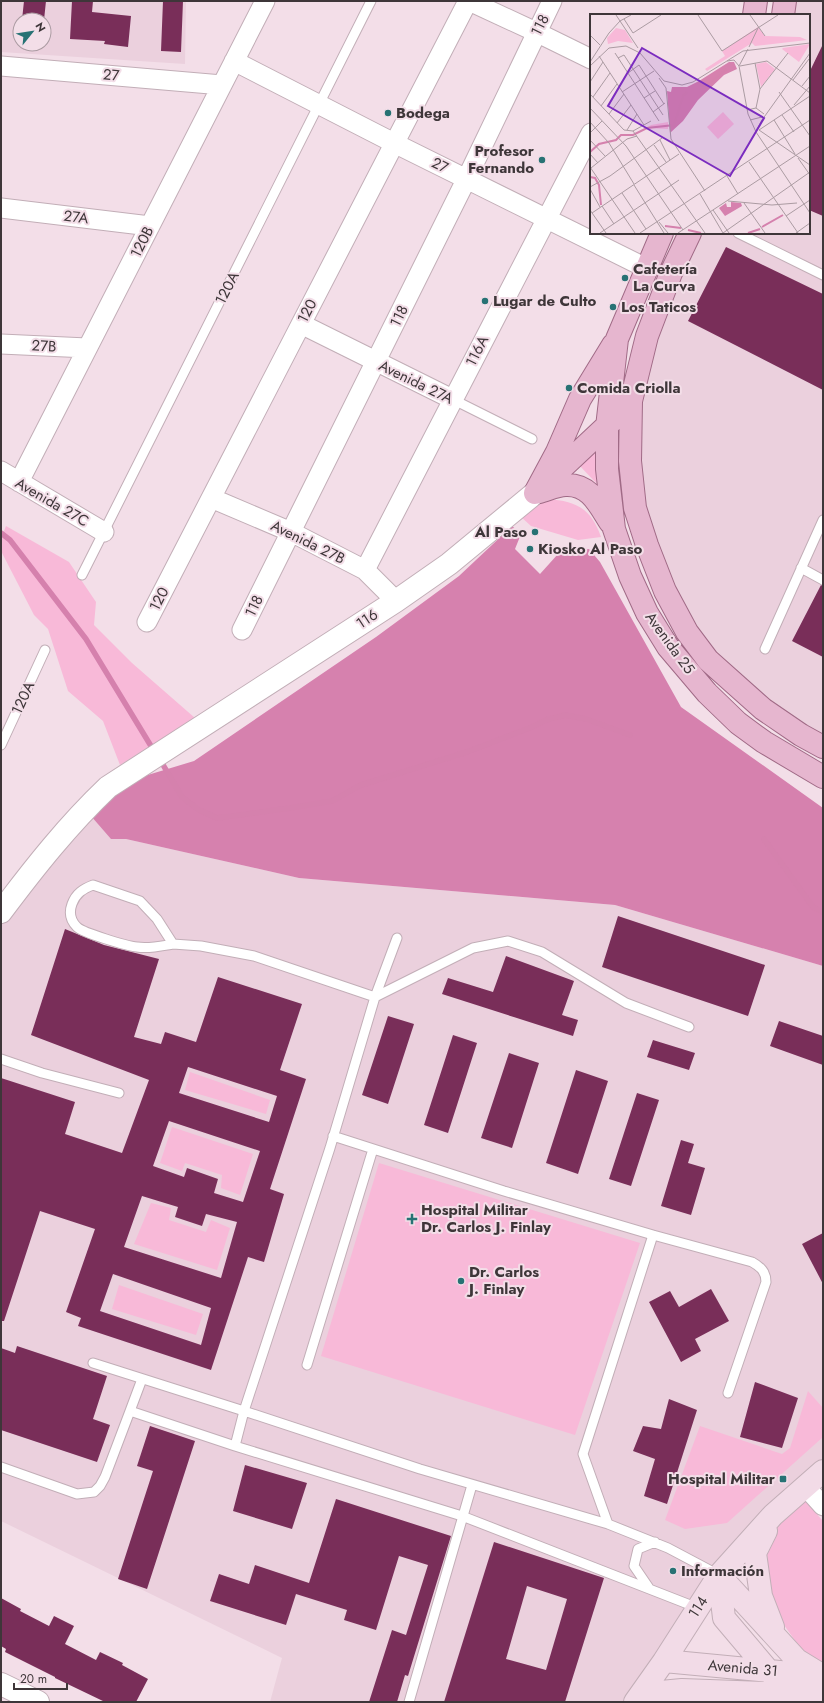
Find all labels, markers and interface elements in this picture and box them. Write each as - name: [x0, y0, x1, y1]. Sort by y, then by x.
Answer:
- street label: 118: [525, 10, 555, 40]
- north arrow: [12, 12, 52, 52]
- inset map: [590, 14, 810, 234]
- text: N: [32, 19, 50, 35]
- street label: 27: [102, 63, 120, 87]
- place label: Bodega: [396, 102, 450, 124]
- marker: Bodega: [383, 108, 393, 118]
- place label: Profesor Fernando: [468, 140, 535, 179]
- street label: 27: [428, 152, 452, 179]
- marker: Profesor Fernando: [537, 155, 547, 165]
- street label: 27A: [62, 205, 90, 229]
- street label: 120B: [125, 222, 159, 262]
- place label: Cafetería La Curva: [633, 258, 697, 297]
- street label: 120A: [209, 268, 245, 308]
- marker: Cafetería La Curva: [620, 273, 630, 283]
- place label: Lugar de Culto: [493, 290, 596, 312]
- street label: 120: [292, 295, 322, 327]
- marker: Lugar de Culto: [480, 296, 490, 306]
- place label: Los Taticos: [621, 296, 696, 318]
- street label: 118: [384, 301, 414, 331]
- marker: Los Taticos: [608, 302, 618, 312]
- street label: 116A: [460, 332, 494, 370]
- street label: 27B: [31, 334, 57, 358]
- street label: Avenida 27A: [375, 355, 457, 409]
- place label: Comida Criolla: [577, 377, 681, 399]
- marker: Comida Criolla: [564, 383, 574, 393]
- street label: Avenida 27C: [11, 472, 93, 532]
- street label: Avenida 27B: [267, 515, 349, 569]
- place label: Al Paso: [474, 521, 527, 543]
- marker: Al Paso: [530, 527, 540, 537]
- place label: Kiosko Al Paso: [538, 538, 642, 560]
- marker: Kiosko Al Paso: [525, 544, 535, 554]
- street label: 120: [144, 583, 174, 615]
- street label: 118: [239, 591, 269, 621]
- street label: 116: [352, 604, 382, 634]
- street label: Avenida 25: [640, 607, 700, 679]
- street label: 120A: [6, 678, 40, 718]
- place label: Hospital Militar Dr. Carlos J. Finlay: [421, 1199, 551, 1238]
- marker: Hospital Militar Dr. Carlos J. Finlay: [406, 1213, 418, 1225]
- place label: Dr. Carlos J. Finlay: [466, 1261, 539, 1300]
- marker: Dr. Carlos J. Finlay: [456, 1276, 466, 1286]
- place label: Hospital Militar: [668, 1468, 776, 1490]
- marker: Hospital Militar: [778, 1474, 788, 1484]
- place label: Información: [681, 1560, 764, 1582]
- marker: Información: [668, 1566, 678, 1576]
- street label: 114: [683, 1591, 713, 1622]
- street label: Avenida 31: [707, 1654, 779, 1682]
- scale bar: [14, 1665, 67, 1691]
- text: 20 m: [20, 1670, 47, 1688]

